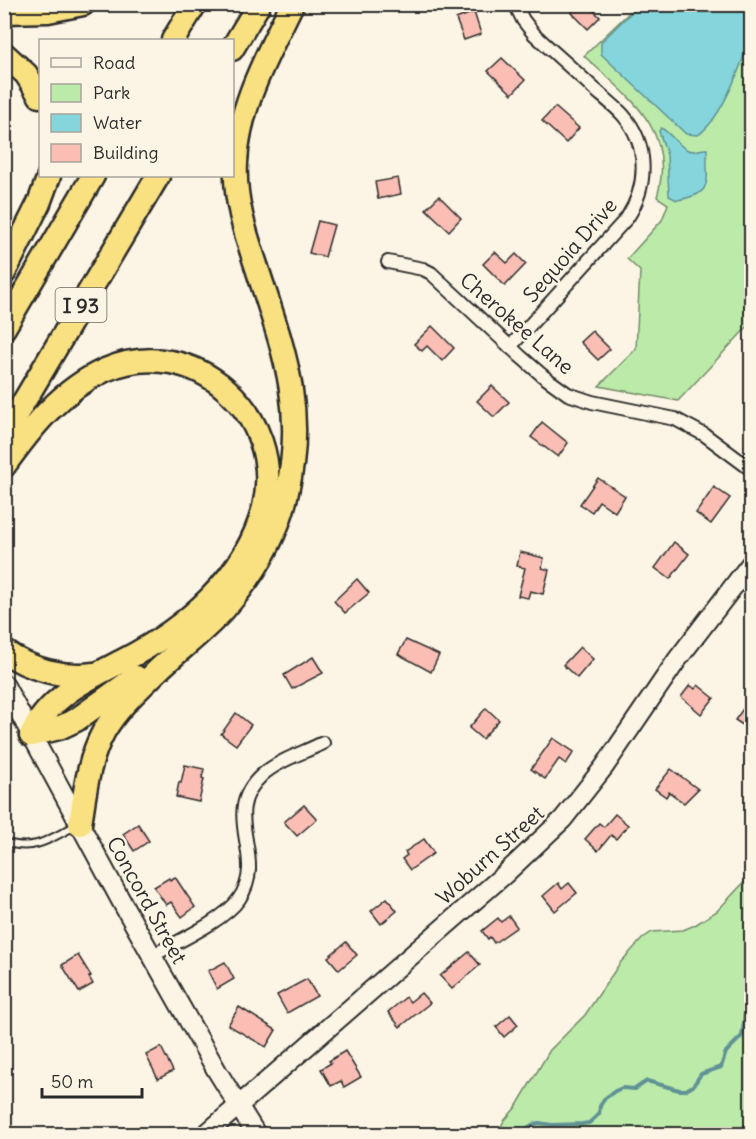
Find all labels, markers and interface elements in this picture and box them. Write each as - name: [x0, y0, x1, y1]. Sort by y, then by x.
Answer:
- legend: [39, 39, 234, 177]
- text: Road: [93, 51, 136, 74]
- text: Park: [93, 81, 130, 104]
- text: Water: [93, 111, 143, 134]
- text: Building: [93, 141, 158, 164]
- street label: Sequoia Drive: [517, 192, 623, 308]
- street label: Cherokee Lane: [454, 266, 580, 380]
- road number: I 93: [56, 288, 106, 322]
- street label: Woburn Street: [431, 800, 549, 910]
- street label: Concord Street: [101, 832, 193, 968]
- scale bar: [42, 1061, 142, 1099]
- text: 50 m: [51, 1070, 93, 1093]

